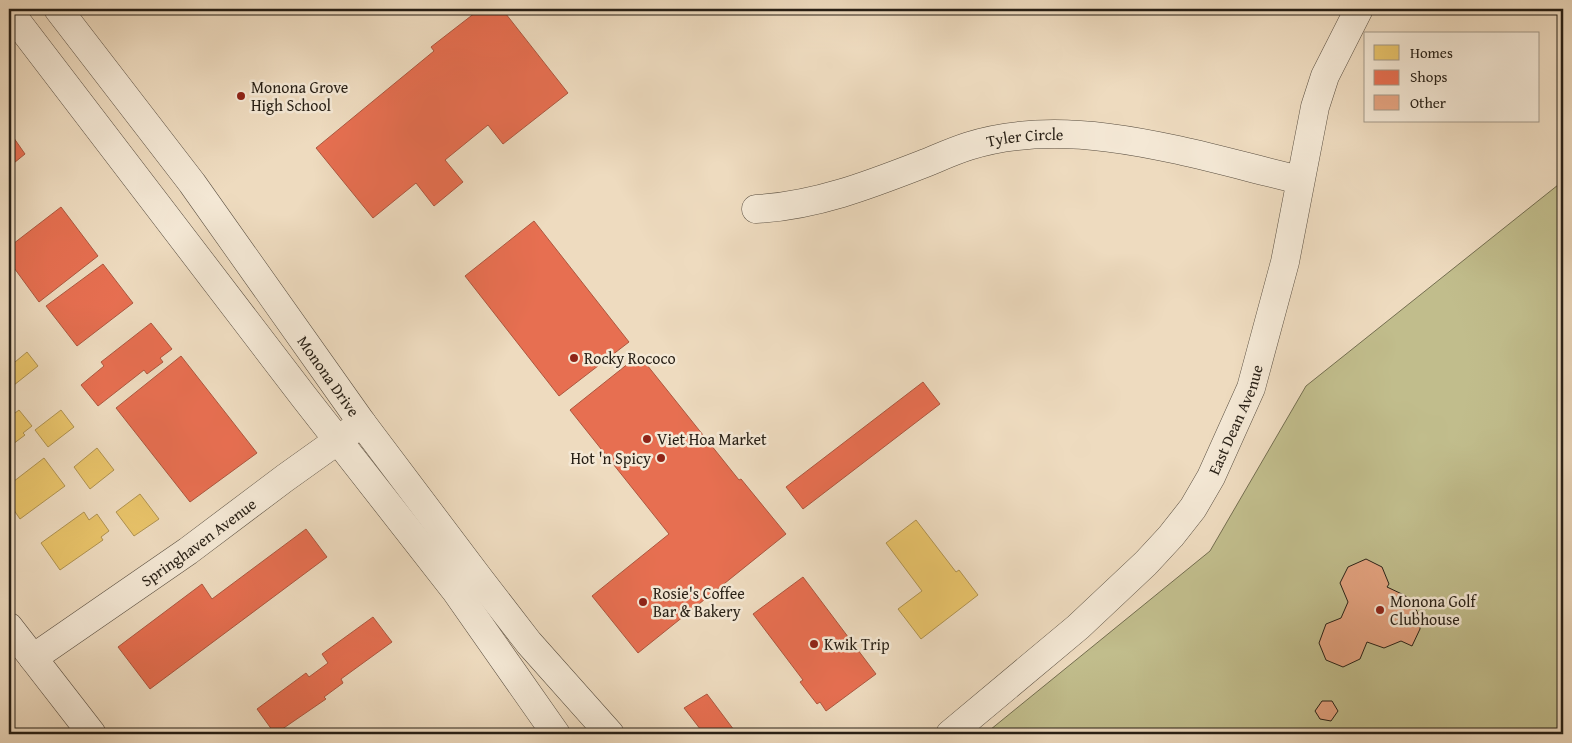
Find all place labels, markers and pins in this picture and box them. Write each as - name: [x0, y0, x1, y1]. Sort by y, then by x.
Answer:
- place label: Monona Grove High School: [251, 75, 348, 117]
- marker: Monona Grove High School: [235, 90, 247, 102]
- place label: Rocky Rococo: [584, 346, 676, 370]
- marker: Rocky Rococo: [568, 352, 580, 364]
- place label: Viet Hoa Market: [657, 427, 767, 451]
- marker: Viet Hoa Market: [641, 433, 653, 445]
- place label: Hot 'n Spicy: [570, 446, 651, 470]
- marker: Hot 'n Spicy: [655, 452, 667, 464]
- place label: Rosie's Coffee Bar & Bakery: [653, 581, 745, 623]
- place label: Monona Golf Clubhouse: [1390, 589, 1478, 631]
- marker: Rosie's Coffee Bar & Bakery: [637, 596, 649, 608]
- marker: Monona Golf Clubhouse: [1374, 604, 1386, 616]
- place label: Kwik Trip: [824, 632, 890, 656]
- marker: Kwik Trip: [808, 638, 820, 650]

